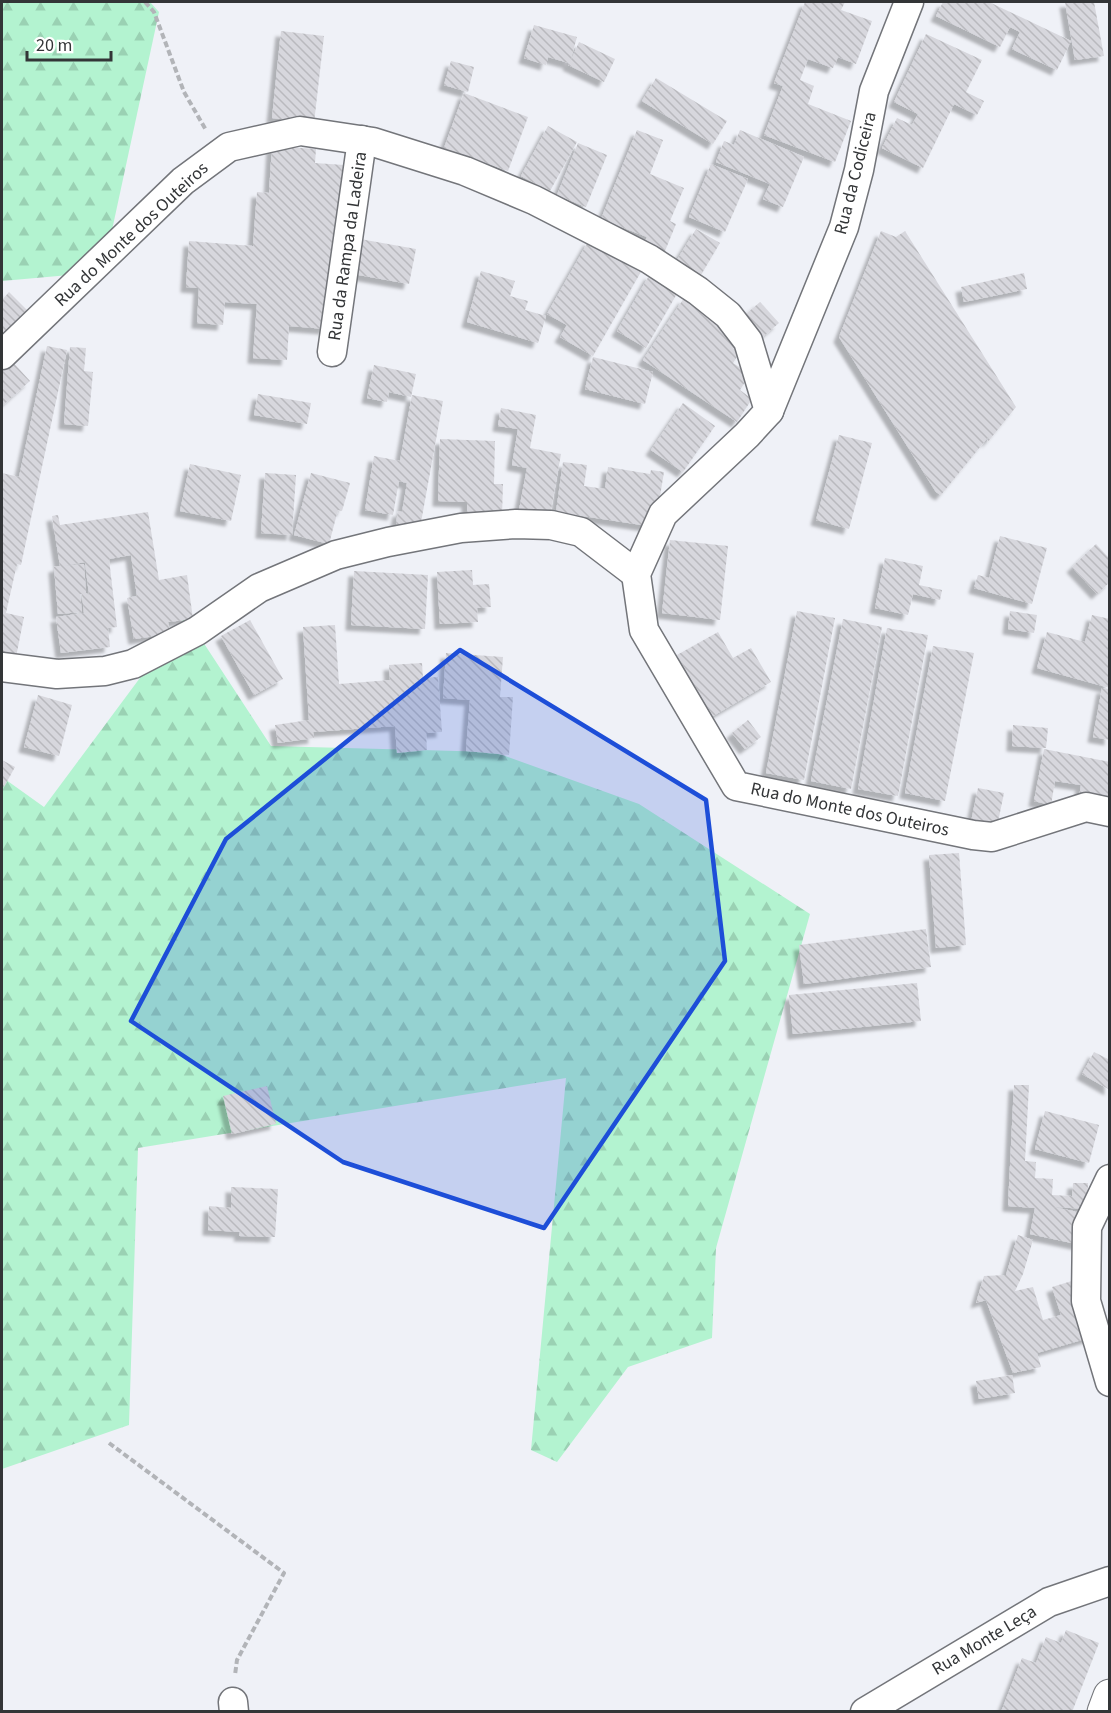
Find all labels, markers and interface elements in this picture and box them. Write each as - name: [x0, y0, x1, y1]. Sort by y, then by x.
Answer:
- scale bar: [27, 24, 111, 62]
- text: 20 m: [36, 33, 72, 58]
- street label: Rua da Codiceira: [828, 109, 883, 237]
- street label: Rua da Rampa da Ladeira: [322, 150, 373, 342]
- street label: Rua do Monte dos Outeiros: [49, 156, 214, 312]
- street label: Rua do Monte dos Outeiros: [748, 776, 951, 843]
- street label: Rua Monte Leça: [927, 1599, 1041, 1682]

